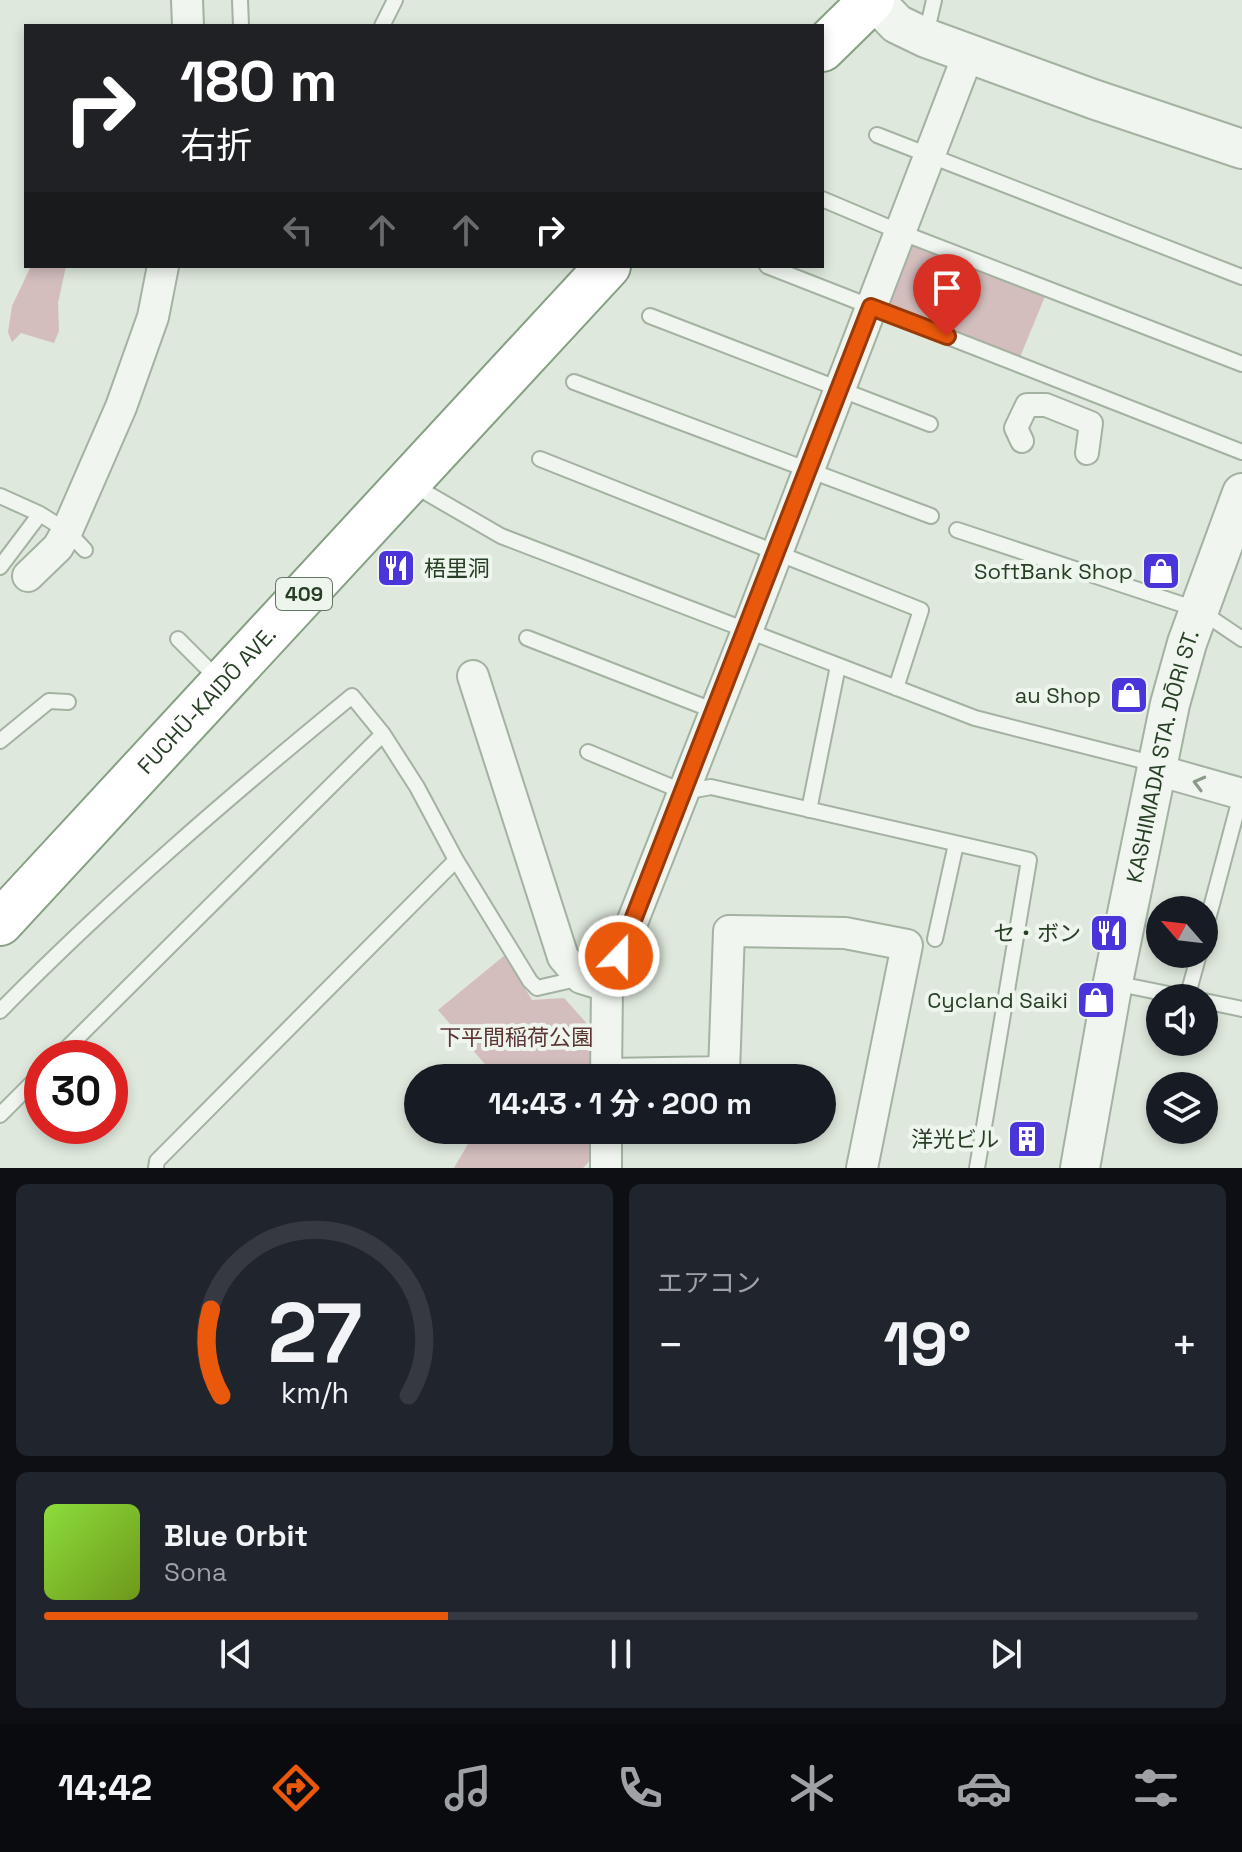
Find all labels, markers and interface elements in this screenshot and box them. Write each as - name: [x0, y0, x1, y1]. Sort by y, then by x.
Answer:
- text: 180 m: [180, 46, 337, 117]
- icon: right: [48, 56, 152, 160]
- text: 右折: [180, 123, 252, 169]
- icon: left: [276, 208, 320, 252]
- icon: ahead: [360, 208, 404, 252]
- icon: ahead: [444, 208, 488, 252]
- icon: right: [528, 208, 572, 252]
- pin: [913, 254, 981, 336]
- icon: arrive: [925, 266, 969, 310]
- restaurant icon: 梧里洞: [375, 547, 417, 589]
- shop icon: SoftBank Shop: [1140, 550, 1182, 592]
- place label: 梧里洞: [424, 554, 490, 582]
- place label: SoftBank Shop: [974, 557, 1133, 585]
- road number: 409: [276, 578, 332, 610]
- street label: FUCHŪ-KAIDŌ AVE.: [131, 620, 282, 780]
- street label: KASHIMADA STA. DŌRI ST.: [1120, 626, 1205, 885]
- shop icon: au Shop: [1108, 674, 1150, 716]
- place label: au Shop: [1015, 681, 1101, 709]
- one-way arrow: [1193, 775, 1207, 792]
- north arrow: [1146, 896, 1218, 968]
- map controls: [1146, 896, 1218, 1144]
- restaurant icon: セ・ボン: [1088, 912, 1130, 954]
- position arrow: [577, 914, 661, 998]
- place label: セ・ボン: [993, 919, 1081, 947]
- shop icon: Cycland Saiki: [1075, 979, 1117, 1021]
- button: sound: [1146, 984, 1218, 1056]
- place label: Cycland Saiki: [927, 986, 1068, 1014]
- park label: 下平間稲荷公園: [439, 1023, 593, 1051]
- speed limit sign: 30: [24, 1040, 128, 1144]
- button: layers: [1146, 1072, 1218, 1144]
- text: 14:43 · 1 分 · 200 m: [488, 1084, 752, 1123]
- building icon: 洋光ビル: [1006, 1118, 1048, 1160]
- place label: 洋光ビル: [911, 1125, 999, 1153]
- text: エアコン: [657, 1266, 761, 1300]
- text: 27: [267, 1280, 362, 1386]
- text: 19°: [884, 1306, 971, 1383]
- text: −: [657, 1317, 684, 1373]
- text: +: [1171, 1317, 1198, 1373]
- text: km/h: [280, 1375, 349, 1411]
- text: Blue Orbit: [164, 1516, 308, 1555]
- text: Sona: [164, 1555, 227, 1589]
- icon: previous: [214, 1632, 258, 1676]
- icon: pause: [599, 1632, 643, 1676]
- icon: next: [984, 1632, 1028, 1676]
- icon: directions: [268, 1760, 324, 1816]
- icon: music: [440, 1760, 496, 1816]
- icon: phone: [612, 1760, 668, 1816]
- icon: climate: [784, 1760, 840, 1816]
- icon: car: [956, 1760, 1012, 1816]
- icon: filters: [1128, 1760, 1184, 1816]
- text: 14:42: [58, 1765, 152, 1811]

